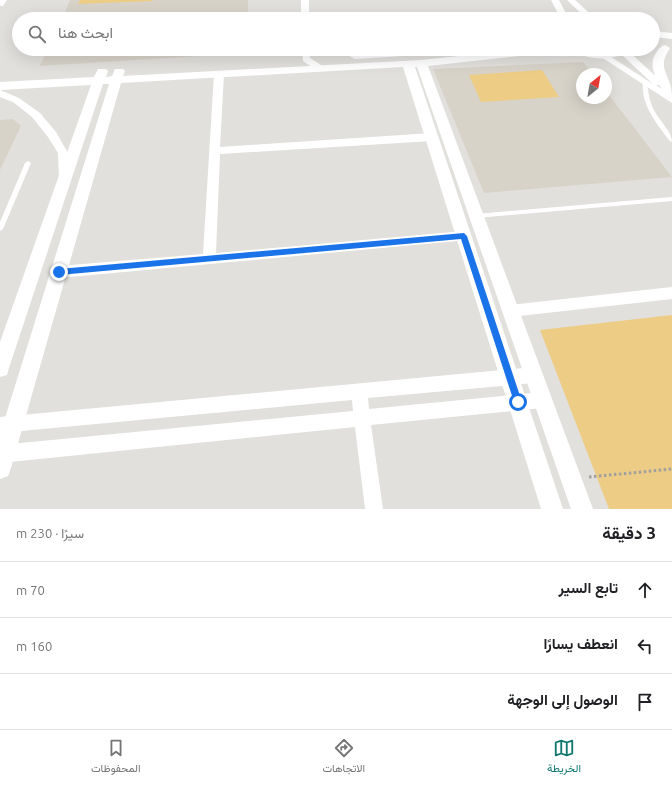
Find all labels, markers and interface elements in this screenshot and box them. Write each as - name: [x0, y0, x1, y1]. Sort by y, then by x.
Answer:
- search box: [12, 12, 660, 56]
- icon: search: [26, 23, 48, 45]
- text: ابحث هنا: [58, 24, 113, 41]
- north arrow: [576, 68, 612, 104]
- route end: [50, 263, 68, 281]
- route start: [509, 393, 527, 411]
- text: 3 دقيقة: [602, 523, 656, 542]
- text: سيرًا · 230 m: [16, 526, 84, 540]
- text: تابع السير: [559, 579, 618, 596]
- icon: ahead: [634, 579, 656, 601]
- text: 70 m: [16, 583, 45, 597]
- text: انعطف يسارًا: [543, 635, 618, 652]
- icon: left: [634, 635, 656, 657]
- text: 160 m: [16, 639, 52, 653]
- text: الوصول إلى الوجهة: [507, 691, 618, 708]
- icon: arrive: [634, 691, 656, 713]
- tab: المحفوظات: [91, 737, 141, 778]
- tab: الاتجاهات: [322, 737, 365, 778]
- tab: الخريطة: [547, 737, 581, 778]

